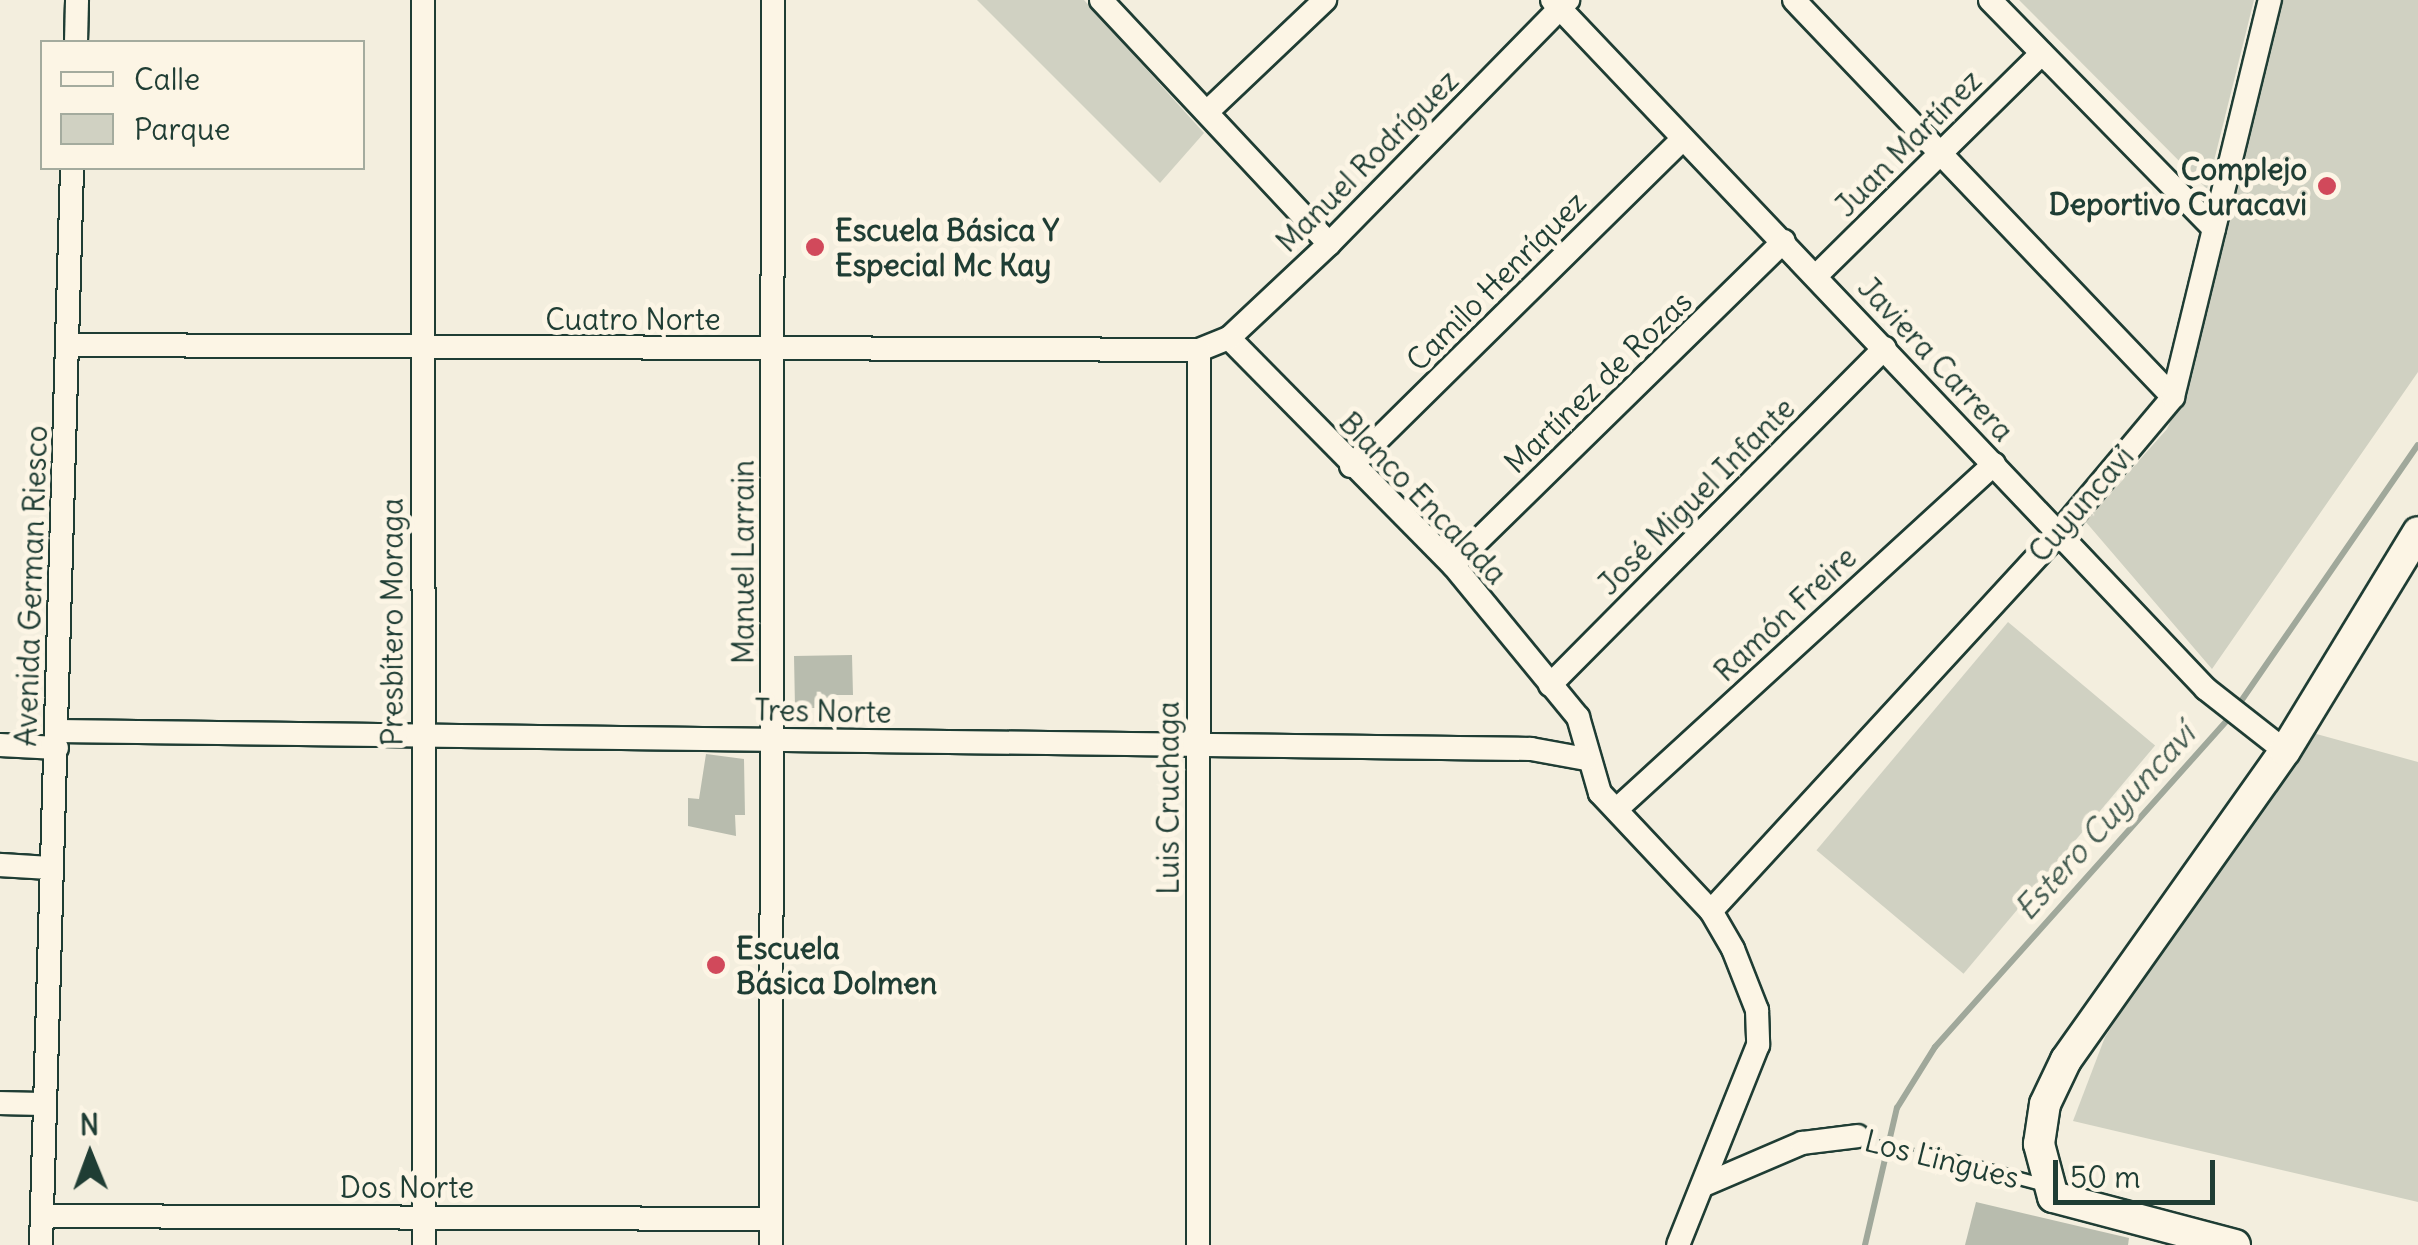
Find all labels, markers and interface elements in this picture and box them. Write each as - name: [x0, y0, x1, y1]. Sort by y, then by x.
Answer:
- legend: [40, 40, 365, 170]
- text: Calle: [134, 60, 200, 98]
- street label: Manuel Rodríguez: [1268, 62, 1466, 260]
- street label: Juan Martínez: [1827, 62, 1989, 224]
- text: Parque: [134, 110, 230, 148]
- place label: Complejo Deportivo Curacavi: [2049, 151, 2307, 222]
- marker: Complejo Deportivo Curacavi: [2316, 175, 2338, 197]
- street label: Camilo Henríquez: [1399, 184, 1593, 378]
- place label: Escuela Básica Y Especial Mc Kay: [835, 212, 1059, 282]
- marker: Escuela Básica Y Especial Mc Kay: [804, 236, 826, 258]
- street label: Javiera Carrera: [1851, 269, 2021, 449]
- street label: Martínez de Rozas: [1497, 283, 1699, 481]
- street label: Cuatro Norte: [545, 301, 721, 337]
- street label: José Miguel Infante: [1590, 390, 1802, 602]
- street label: Blanco Encalada: [1332, 404, 1514, 592]
- street label: Avenida German Riesco: [7, 425, 55, 747]
- street label: Cuyuncaví: [2021, 439, 2141, 569]
- street label: Manuel Larrain: [725, 460, 761, 664]
- street label: Presbítero Moraga: [374, 498, 410, 746]
- street label: Ramón Freire: [1706, 539, 1864, 689]
- street label: Tres Norte: [754, 692, 892, 730]
- street label: Luis Cruchaga: [1150, 701, 1186, 895]
- water label: Estero Cuyuncaví: [2007, 716, 2203, 928]
- place label: Escuela Básica Dolmen: [736, 930, 937, 1000]
- marker: Escuela Básica Dolmen: [705, 954, 727, 976]
- north arrow: [40, 1105, 140, 1205]
- text: N: [79, 1107, 99, 1143]
- street label: Los Lingues: [1861, 1122, 2023, 1196]
- scale bar: [2058, 1140, 2220, 1202]
- text: 50 m: [2070, 1158, 2140, 1196]
- street label: Dos Norte: [340, 1169, 474, 1205]

